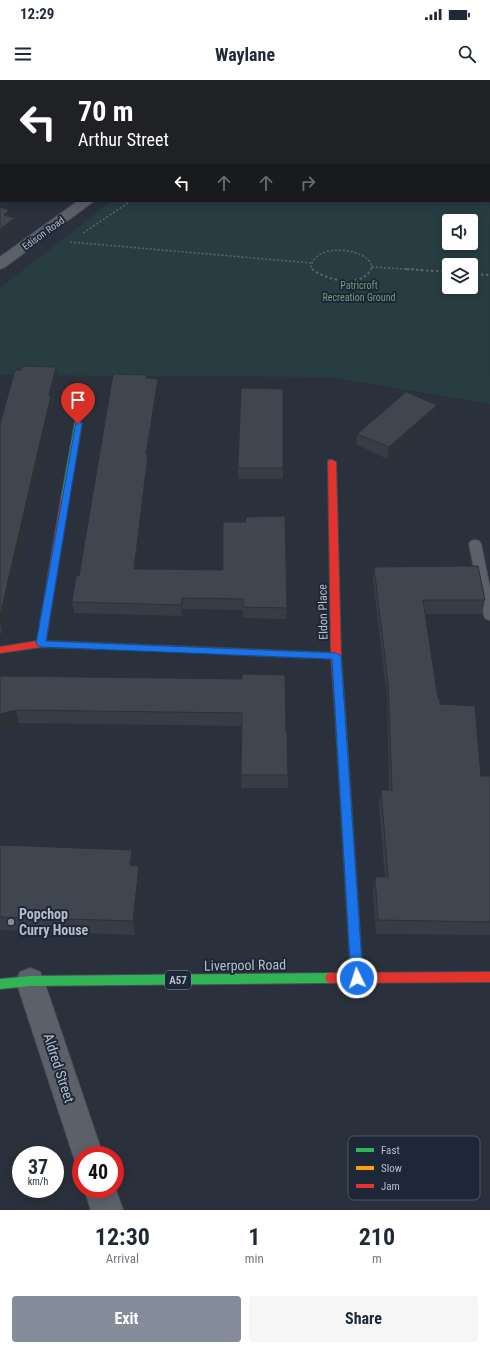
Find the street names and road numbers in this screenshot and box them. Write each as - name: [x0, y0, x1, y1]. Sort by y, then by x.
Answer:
- street label: Edison Road: [20, 215, 66, 252]
- street label: Eldon Place: [316, 584, 330, 640]
- street label: Liverpool Road: [204, 956, 286, 974]
- road number: A57: [165, 971, 191, 989]
- street label: Aldred Street: [40, 1031, 78, 1105]

